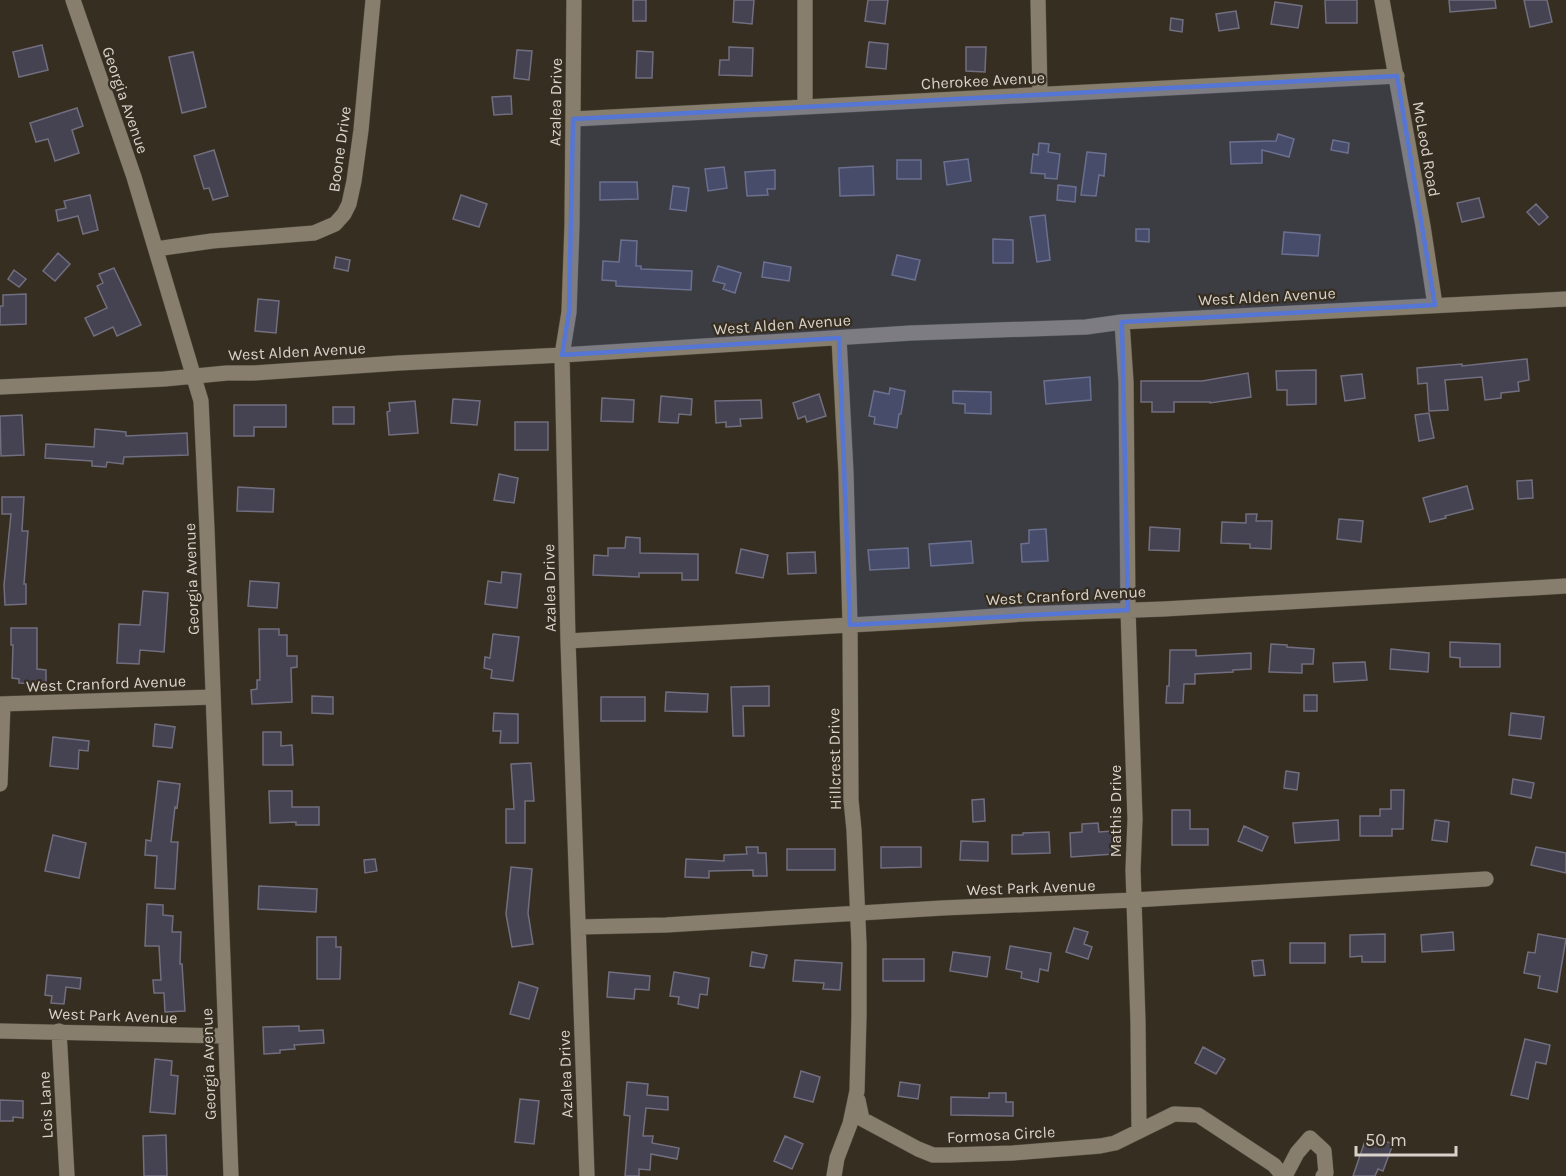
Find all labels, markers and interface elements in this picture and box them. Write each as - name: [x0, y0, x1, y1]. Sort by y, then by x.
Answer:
- street label: Georgia Avenue: [98, 44, 153, 156]
- street label: Azalea Drive: [545, 58, 566, 146]
- street label: Cherokee Avenue: [921, 68, 1046, 93]
- street label: McLeod Road: [1409, 100, 1444, 198]
- street label: Boone Drive: [324, 105, 355, 193]
- street label: West Alden Avenue: [1198, 283, 1336, 310]
- street label: West Alden Avenue: [713, 310, 851, 339]
- street label: West Alden Avenue: [228, 338, 366, 365]
- street label: Georgia Avenue: [180, 523, 203, 635]
- street label: Azalea Drive: [539, 544, 560, 632]
- street label: West Cranford Avenue: [986, 582, 1147, 609]
- street label: West Cranford Avenue: [26, 671, 186, 696]
- street label: Hillcrest Drive: [824, 708, 845, 810]
- street label: Mathis Drive: [1106, 765, 1125, 857]
- street label: West Park Avenue: [966, 876, 1096, 899]
- street label: West Park Avenue: [48, 1004, 178, 1027]
- street label: Georgia Avenue: [197, 1008, 220, 1120]
- street label: Azalea Drive: [554, 1030, 577, 1118]
- street label: Lois Lane: [34, 1071, 57, 1139]
- scale bar: [1356, 1119, 1456, 1157]
- street label: Formosa Circle: [946, 1122, 1056, 1147]
- text: 50 m: [1365, 1129, 1407, 1151]

